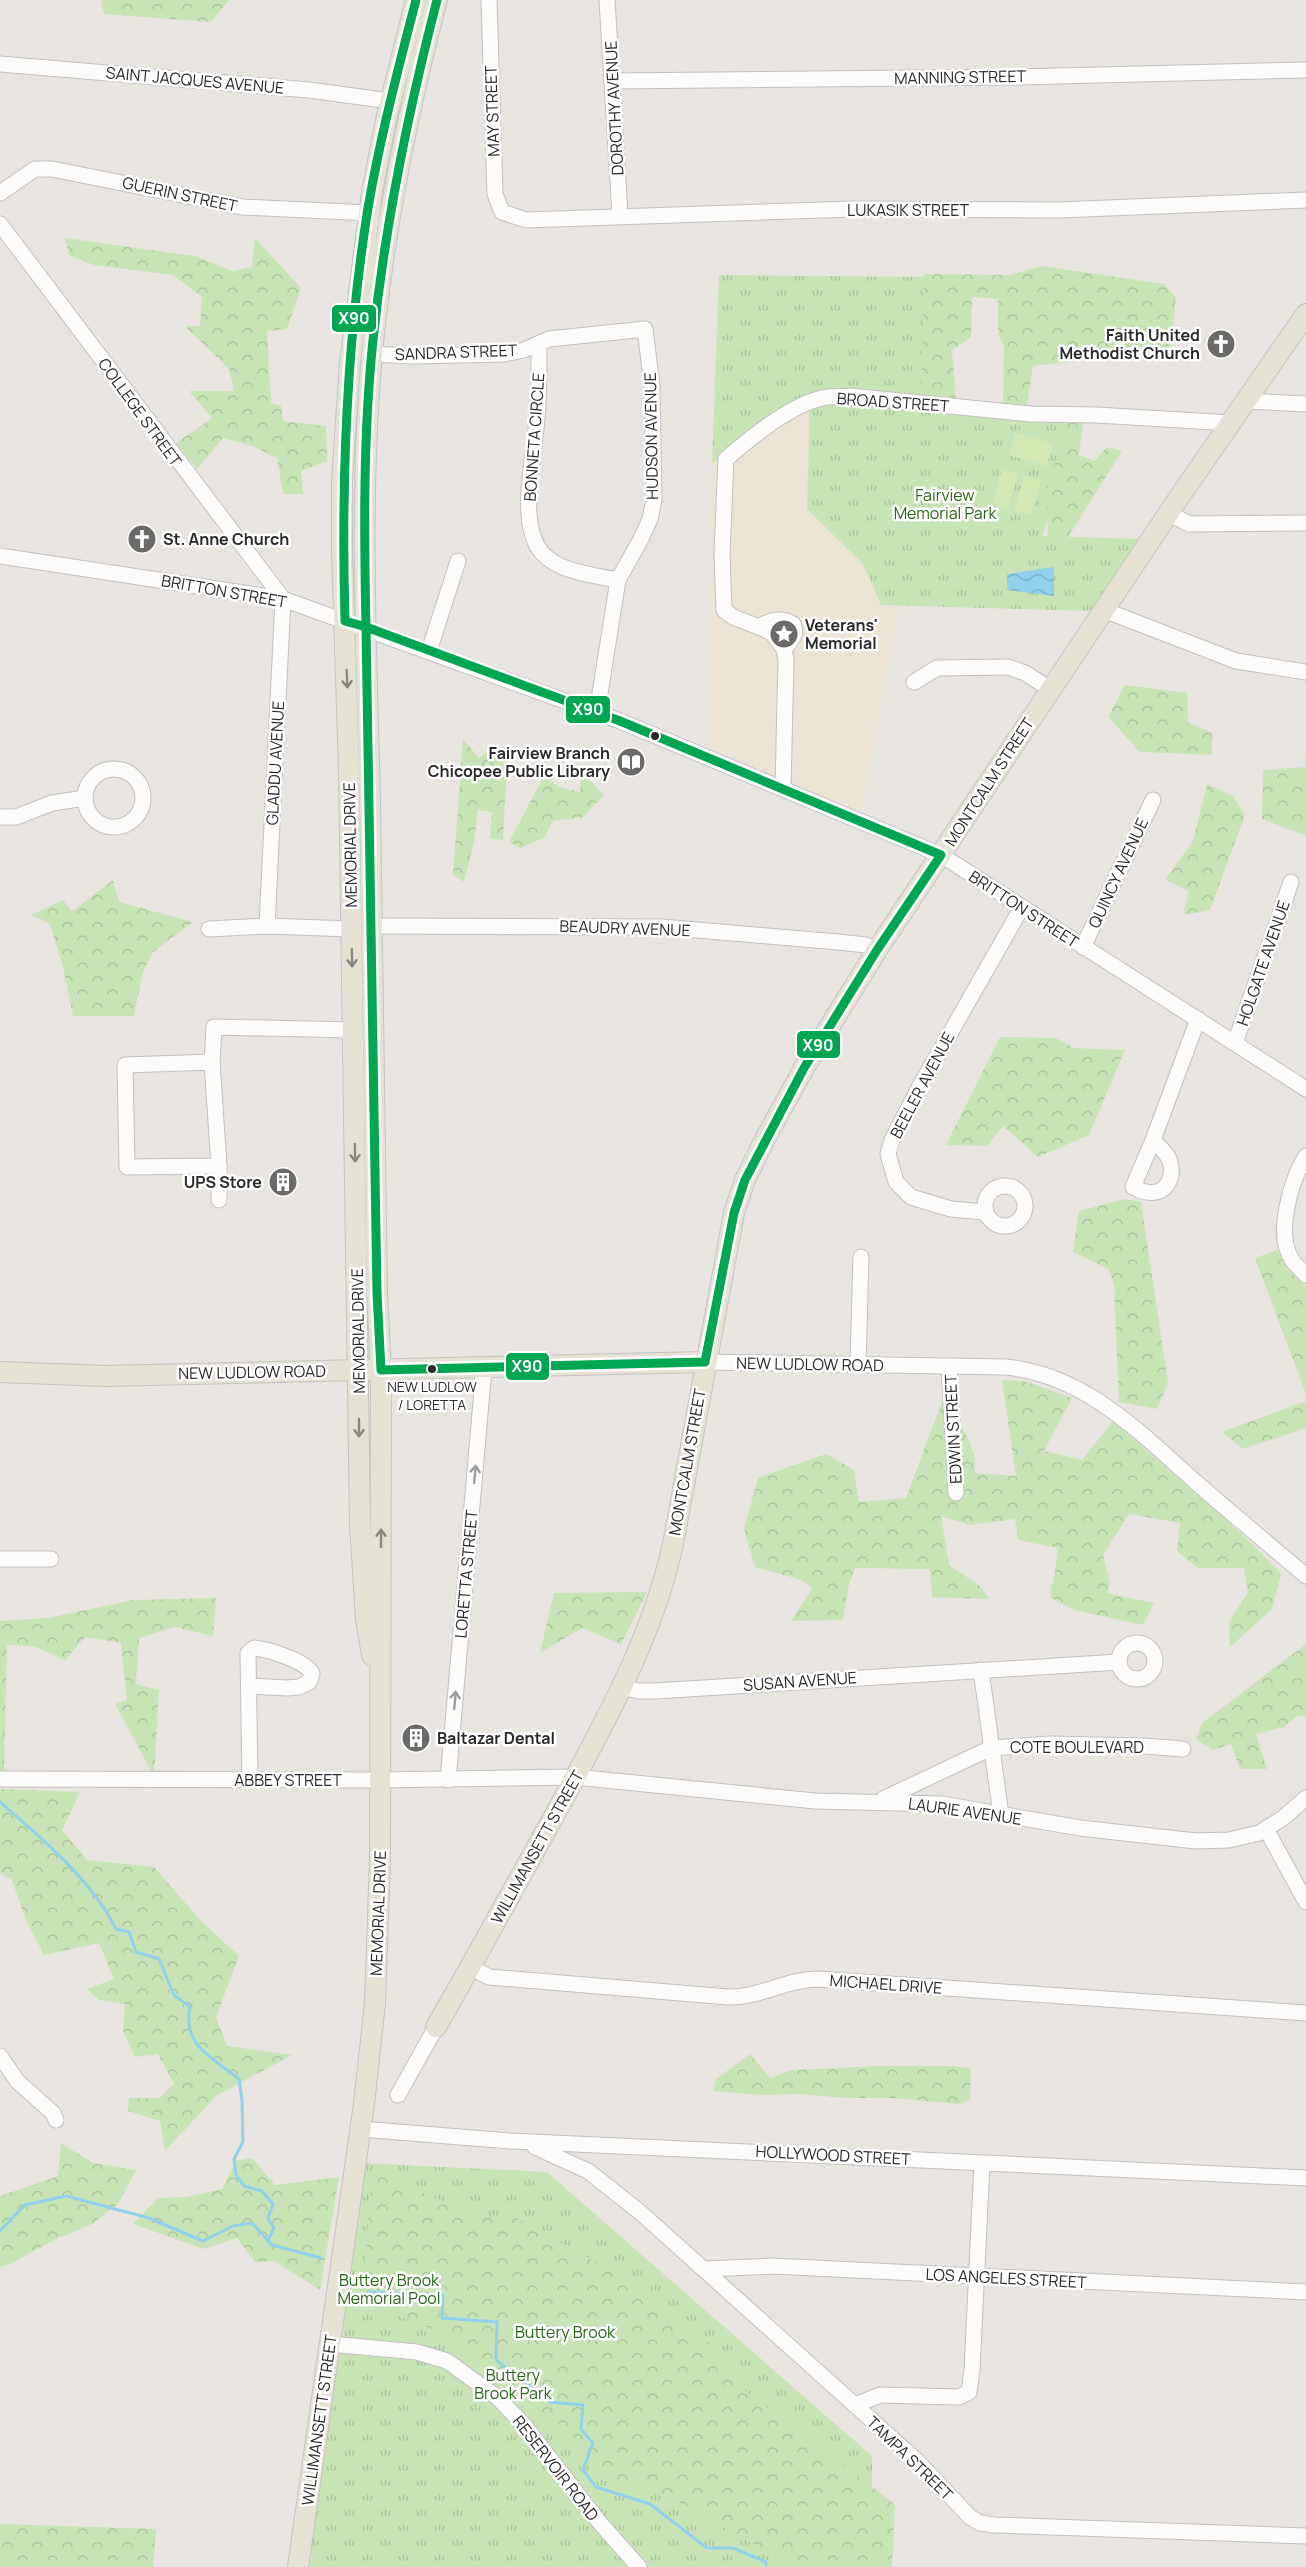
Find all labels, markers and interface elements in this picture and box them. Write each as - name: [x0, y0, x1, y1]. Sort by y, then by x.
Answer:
- street label: DOROTHY AVENUE: [599, 40, 629, 176]
- street label: SAINT JACQUES AVENUE: [105, 61, 285, 99]
- street label: MAY STREET: [479, 65, 505, 157]
- street label: MANNING STREET: [894, 65, 1027, 89]
- street label: GUERIN STREET: [121, 171, 240, 217]
- street label: LUKASIK STREET: [847, 199, 969, 221]
- line badge: X90: [331, 304, 377, 333]
- text: X90: [339, 307, 369, 329]
- place label: Faith United Methodist Church: [1059, 324, 1200, 364]
- church icon: Faith United Methodist Church: [1205, 328, 1237, 360]
- street label: SANDRA STREET: [394, 339, 518, 365]
- street label: COLLEGE STREET: [93, 353, 187, 471]
- street label: BONNETA CIRCLE: [519, 372, 549, 502]
- street label: HUDSON AVENUE: [639, 372, 663, 500]
- street label: BROAD STREET: [836, 387, 950, 417]
- park label: Fairview Memorial Park: [894, 484, 997, 524]
- church icon: St. Anne Church: [126, 523, 158, 555]
- place label: St. Anne Church: [163, 528, 289, 550]
- street label: BRITTON STREET: [160, 569, 289, 613]
- place label: Veterans' Memorial: [805, 614, 878, 654]
- place icon: Veterans' Memorial: [768, 618, 800, 650]
- one-way arrow: [341, 669, 352, 689]
- line badge: X90: [565, 695, 611, 724]
- text: X90: [573, 698, 603, 720]
- street label: GLADDU AVENUE: [261, 700, 289, 826]
- street label: MONTCALM STREET: [939, 713, 1039, 850]
- unlabelled marker: [649, 730, 661, 742]
- place label: Fairview Branch Chicopee Public Library: [428, 742, 610, 782]
- library icon: Fairview Branch Chicopee Public Library: [615, 746, 647, 778]
- street label: MEMORIAL DRIVE: [338, 782, 362, 908]
- street label: QUINCY AVENUE: [1083, 814, 1153, 932]
- street label: BRITTON STREET: [965, 865, 1083, 953]
- street label: HOLGATE AVENUE: [1231, 897, 1295, 1029]
- street label: BEAUDRY AVENUE: [559, 915, 691, 941]
- one-way arrow: [346, 948, 357, 968]
- street label: BEELER AVENUE: [885, 1028, 959, 1142]
- line badge: X90: [796, 1030, 841, 1059]
- text: X90: [803, 1034, 833, 1056]
- one-way arrow: [349, 1143, 361, 1163]
- building icon: UPS Store: [267, 1166, 299, 1198]
- place label: UPS Store: [184, 1171, 262, 1193]
- street label: MEMORIAL DRIVE: [346, 1268, 370, 1394]
- line badge: X90: [505, 1352, 550, 1381]
- street label: NEW LUDLOW ROAD: [736, 1352, 884, 1376]
- text: X90: [512, 1355, 542, 1377]
- street label: NEW LUDLOW ROAD: [178, 1360, 326, 1384]
- marker: NEW LUDLOW / LORETTA: [426, 1363, 438, 1375]
- street label: EDWIN STREET: [939, 1373, 967, 1484]
- place label: NEW LUDLOW / LORETTA: [387, 1377, 477, 1414]
- street label: MONTCALM STREET: [663, 1386, 711, 1537]
- one-way arrow: [353, 1417, 365, 1437]
- one-way arrow: [470, 1464, 481, 1484]
- street label: LORETTA STREET: [449, 1508, 483, 1639]
- one-way arrow: [375, 1528, 386, 1548]
- street label: SUSAN AVENUE: [742, 1666, 858, 1696]
- one-way arrow: [450, 1691, 461, 1711]
- building icon: Baltazar Dental: [400, 1722, 432, 1754]
- place label: Baltazar Dental: [437, 1727, 555, 1749]
- street label: COTE BOULEVARD: [1010, 1736, 1144, 1758]
- street label: WILLIMANSETT STREET: [486, 1766, 589, 1928]
- street label: ABBEY STREET: [234, 1769, 342, 1791]
- street label: LAURIE AVENUE: [907, 1792, 1023, 1830]
- street label: MEMORIAL DRIVE: [365, 1850, 391, 1976]
- street label: MICHAEL DRIVE: [829, 1969, 943, 1999]
- street label: HOLLYWOOD STREET: [755, 2140, 912, 2170]
- street label: LOS ANGELES STREET: [925, 2263, 1088, 2293]
- park label: Buttery Brook Memorial Pool: [337, 2269, 441, 2309]
- park label: Buttery Brook: [515, 2321, 616, 2343]
- street label: WILLIMANSETT STREET: [296, 2333, 342, 2507]
- park label: Buttery Brook Park: [474, 2364, 553, 2404]
- street label: RESERVOIR ROAD: [508, 2411, 604, 2525]
- street label: TAMPA STREET: [862, 2411, 958, 2505]

